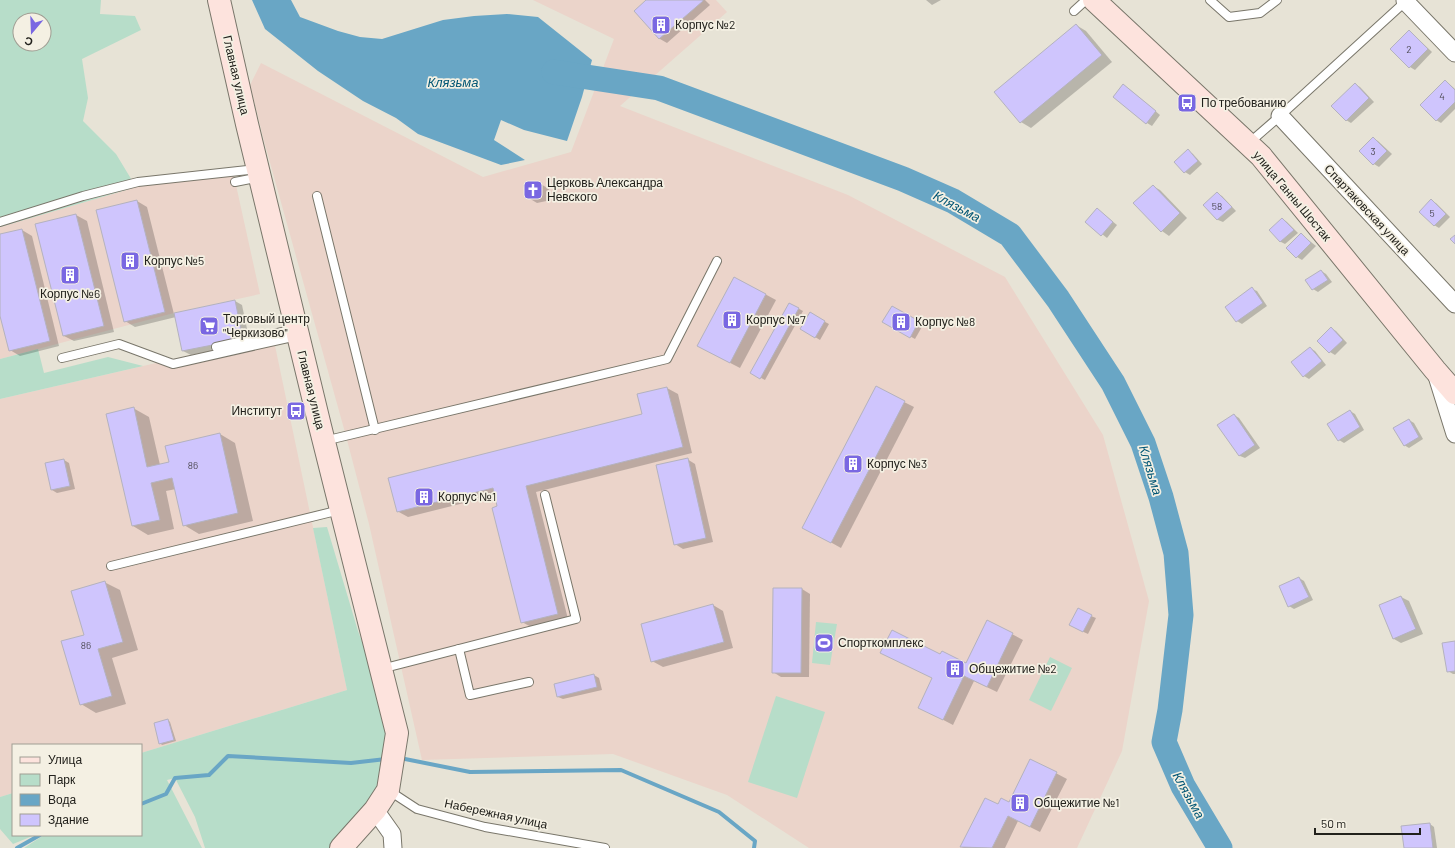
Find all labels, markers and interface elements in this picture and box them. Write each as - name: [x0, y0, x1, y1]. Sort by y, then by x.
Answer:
- north arrow: [12, 12, 52, 52]
- building icon: Корпус №2: [650, 14, 672, 36]
- place label: Корпус №2: [675, 17, 735, 32]
- text: С: [23, 34, 34, 49]
- street label: Главная улица: [220, 34, 253, 116]
- house number: 2: [1406, 43, 1412, 55]
- water label: Клязьма: [428, 74, 478, 90]
- house number: 4: [1439, 90, 1445, 102]
- bus stop icon: По требованию: [1176, 92, 1198, 114]
- place label: По требованию: [1201, 95, 1286, 110]
- house number: 3: [1370, 145, 1376, 157]
- street label: улица Ганны Шостак: [1250, 148, 1335, 244]
- street label: Спартаковская улица: [1321, 161, 1414, 258]
- place label: Церковь Александра Невского: [547, 175, 663, 203]
- church icon: Церковь Александра Невского: [522, 179, 544, 201]
- water label: Клязьма: [931, 187, 983, 225]
- house number: 58: [1212, 200, 1222, 212]
- house number: 5: [1429, 207, 1435, 219]
- building icon: Корпус №5: [119, 250, 141, 272]
- place label: Корпус №5: [144, 253, 204, 268]
- building icon: Корпус №6: [59, 264, 81, 286]
- place label: Корпус №6: [40, 286, 100, 301]
- building icon: Корпус №7: [721, 309, 743, 331]
- place label: Торговый центр "Черкизово": [223, 311, 310, 340]
- building icon: Корпус №8: [890, 311, 912, 333]
- place label: Корпус №7: [746, 312, 806, 327]
- place label: Корпус №8: [915, 314, 975, 329]
- supermarket icon: Торговый центр "Черкизово": [198, 315, 220, 337]
- street label: Главная улица: [294, 349, 329, 431]
- bus stop icon: Институт: [285, 400, 307, 422]
- place label: Институт: [231, 403, 283, 418]
- water label: Клязьма: [1136, 443, 1166, 497]
- building icon: Корпус №3: [842, 453, 864, 475]
- place label: Корпус №3: [867, 456, 927, 471]
- house number: 86: [188, 459, 198, 471]
- building icon: Корпус №1: [413, 486, 435, 508]
- place label: Корпус №1: [438, 489, 496, 504]
- sports icon: Спорткомплекс: [813, 632, 835, 654]
- place label: Спорткомплекс: [838, 635, 924, 650]
- house number: 86: [81, 639, 91, 651]
- building icon: Общежитие №2: [944, 658, 966, 680]
- place label: Общежитие №2: [969, 661, 1057, 676]
- legend: [12, 744, 142, 836]
- text: Улица: [48, 752, 82, 767]
- water label: Клязьма: [1170, 769, 1208, 821]
- text: Парк: [48, 772, 76, 787]
- text: Вода: [48, 792, 76, 807]
- building icon: Общежитие №1: [1009, 792, 1031, 814]
- street label: Набережная улица: [443, 795, 549, 832]
- place label: Общежитие №1: [1034, 795, 1120, 810]
- scale bar: [1315, 810, 1420, 836]
- text: Здание: [48, 812, 89, 827]
- text: 50 m: [1321, 816, 1346, 830]

